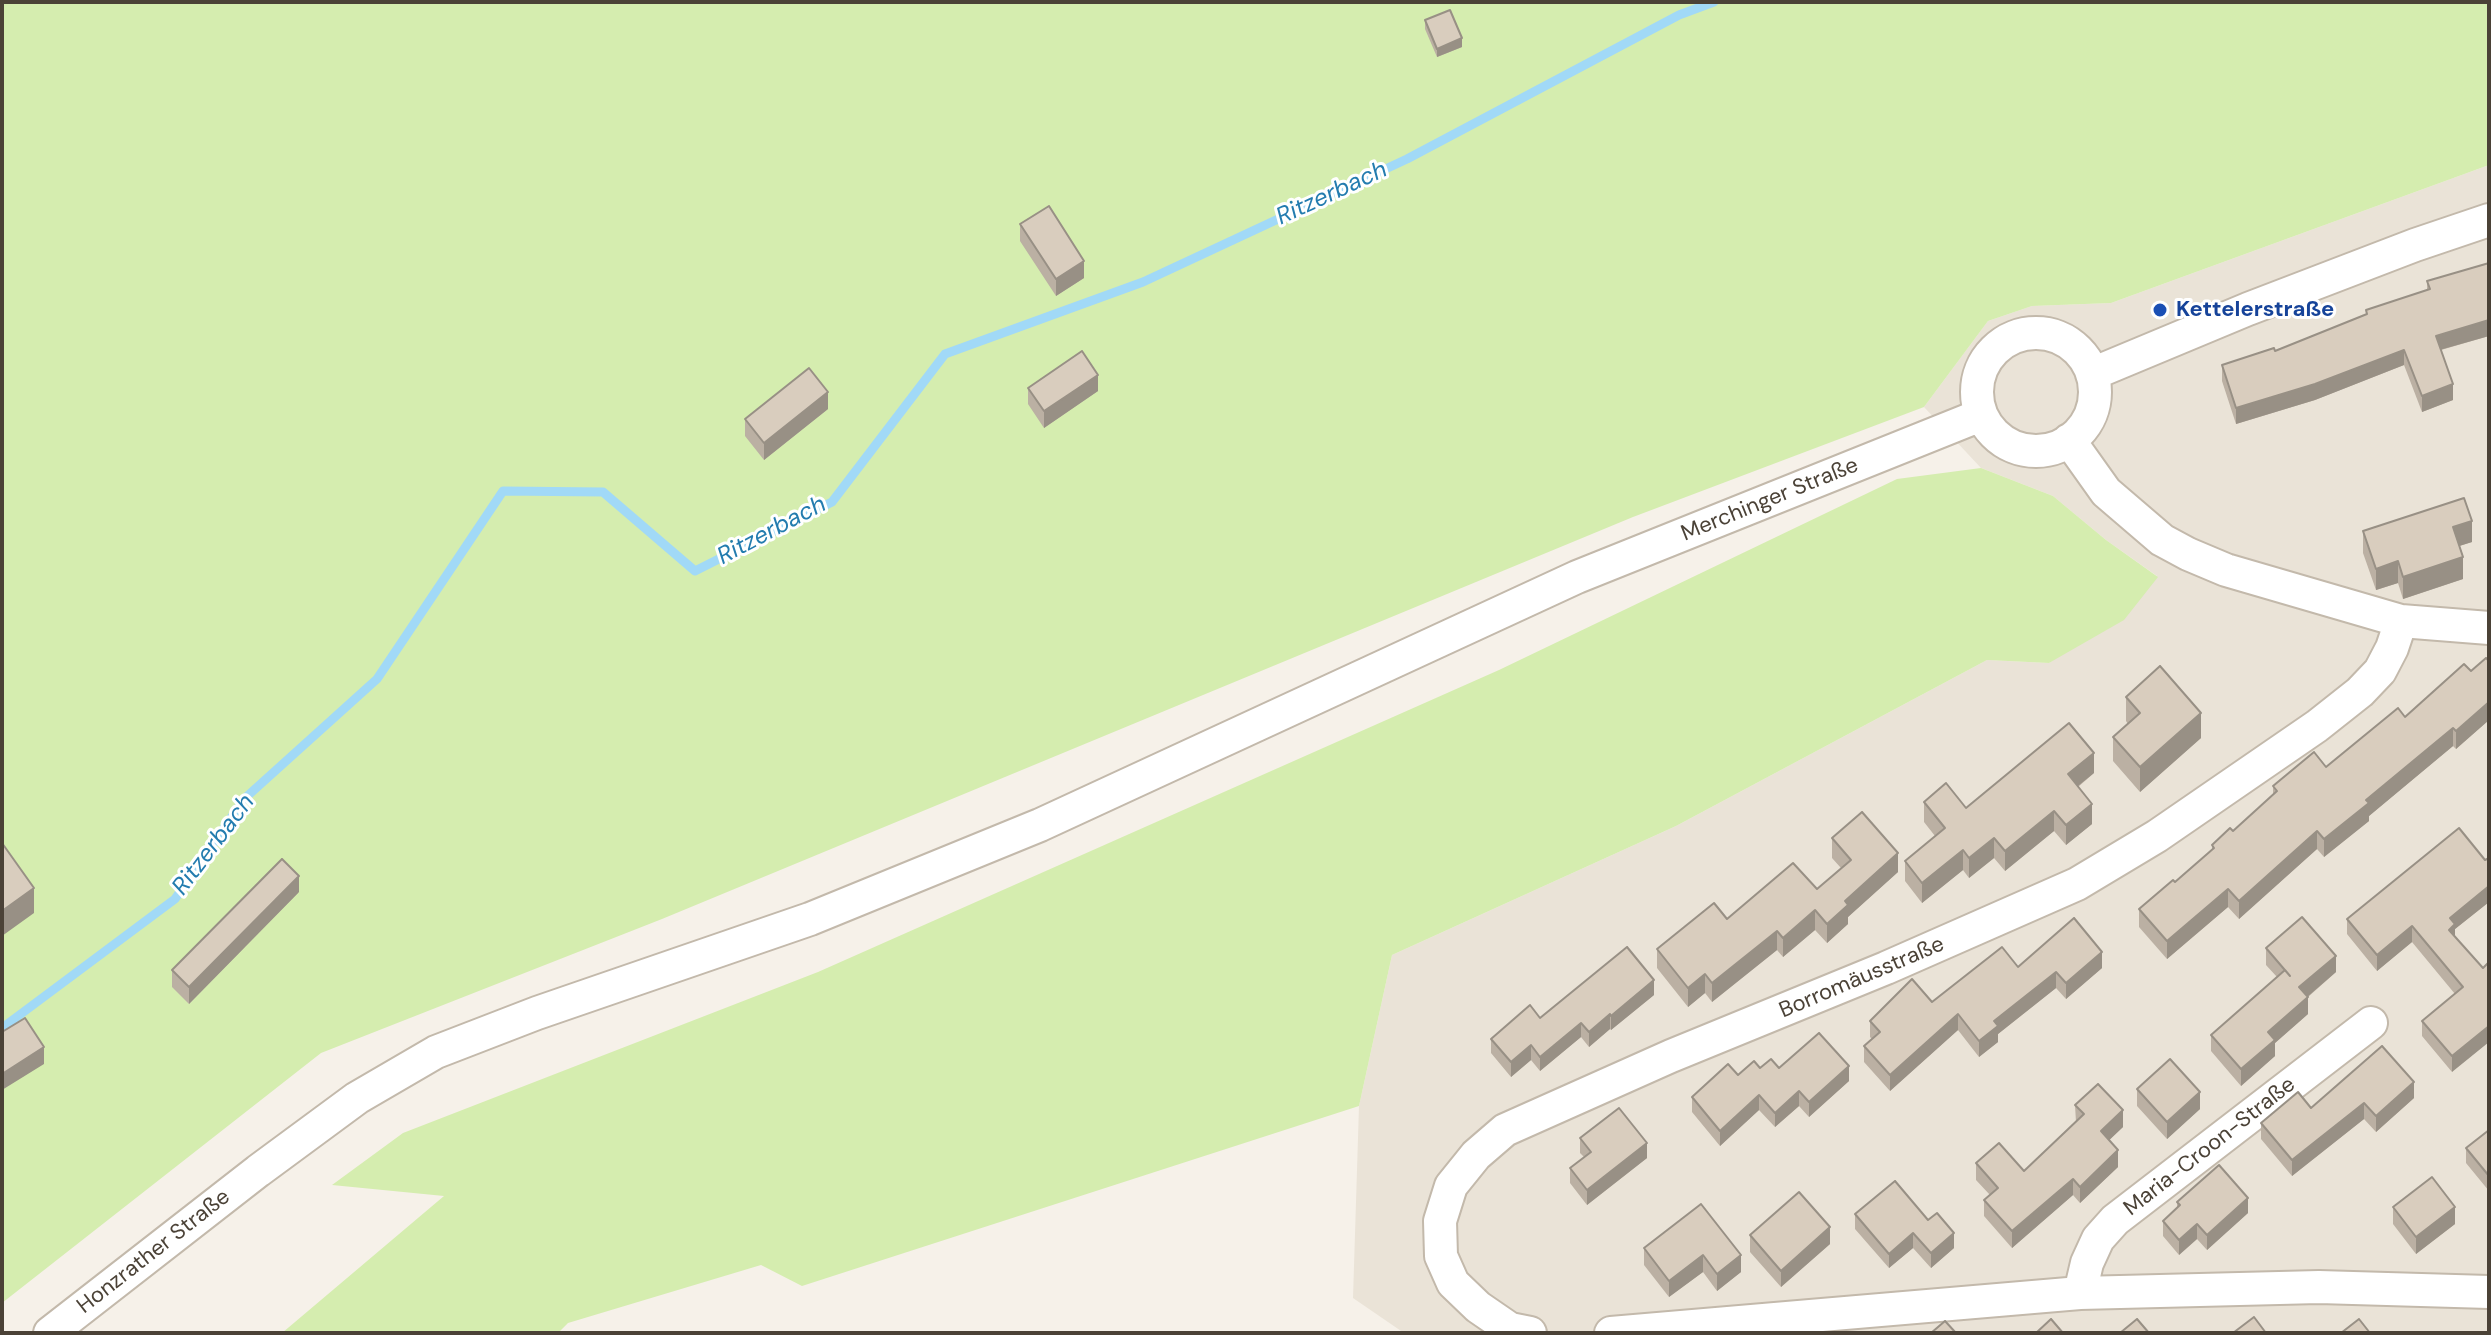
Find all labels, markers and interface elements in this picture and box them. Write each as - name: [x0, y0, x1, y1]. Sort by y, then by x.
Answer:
- water label: Ritzerbach: [1272, 156, 1392, 232]
- place label: Kettelerstraße: [2176, 297, 2334, 323]
- marker: Kettelerstraße: [2151, 301, 2169, 319]
- street label: Merchinger Straße: [1678, 452, 1862, 548]
- water label: Ritzerbach: [713, 490, 831, 572]
- water label: Ritzerbach: [167, 789, 261, 901]
- street label: Borromäusstraße: [1776, 931, 1948, 1025]
- street label: Maria-Croon-Straße: [2119, 1072, 2301, 1222]
- street label: Honzrather Straße: [72, 1184, 236, 1320]

